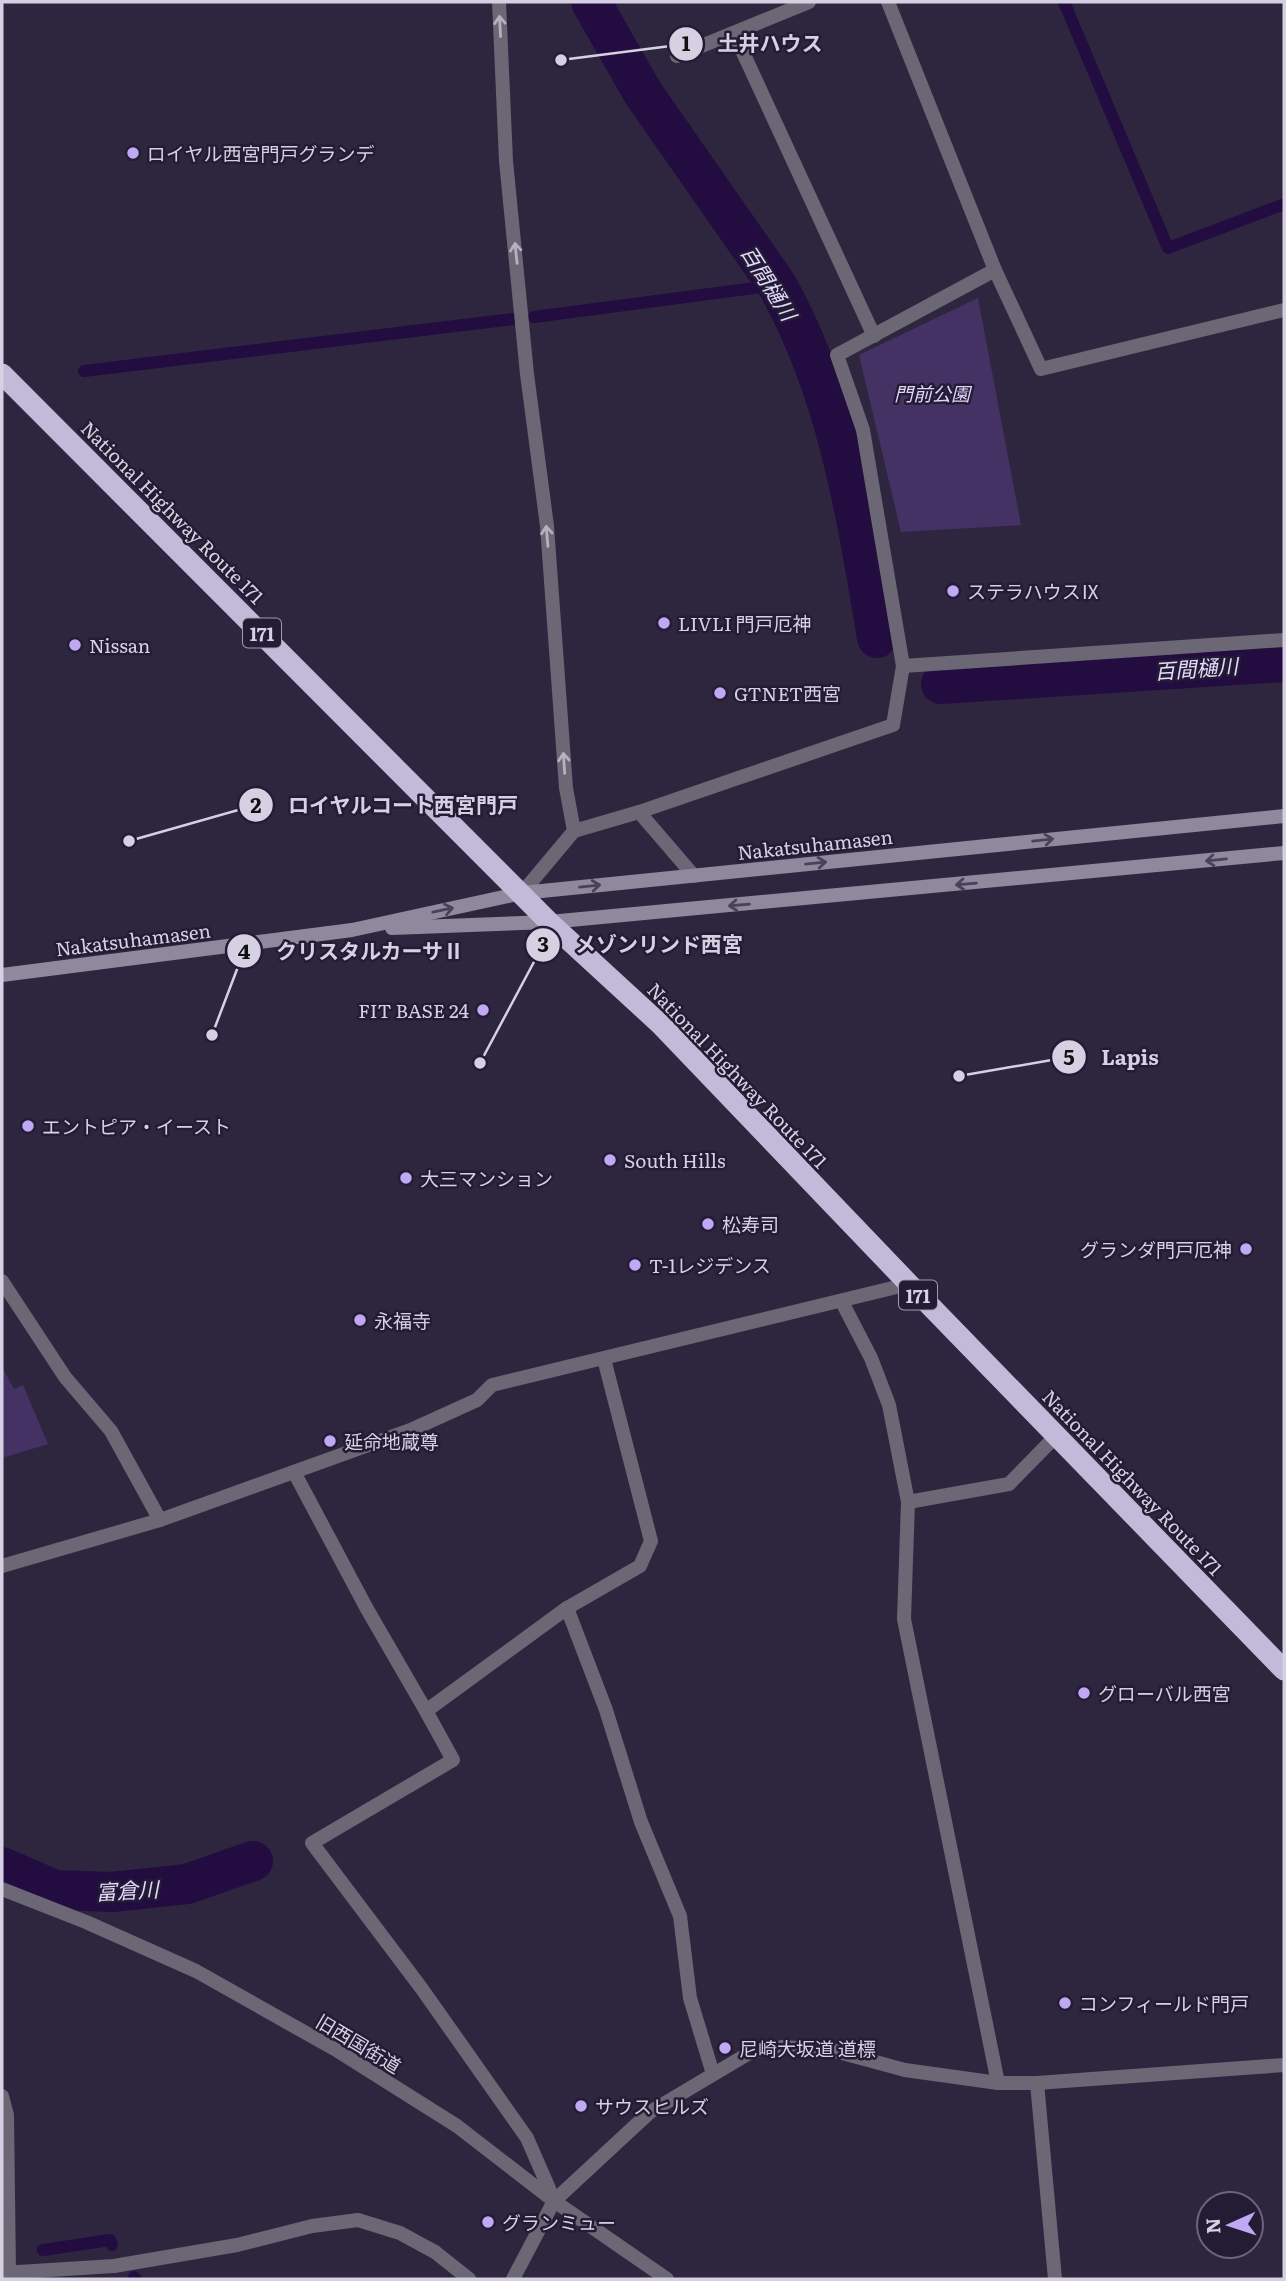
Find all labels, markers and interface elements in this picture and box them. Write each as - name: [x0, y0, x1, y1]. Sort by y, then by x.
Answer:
- one-way arrow: [494, 14, 507, 37]
- callout: 土井ハウス: [669, 23, 837, 65]
- text: 1: [682, 26, 691, 57]
- text: 土井ハウス: [718, 26, 823, 57]
- place label: ロイヤル西宮門戸グランデ: [147, 139, 374, 167]
- marker: ロイヤル西宮門戸グランデ: [125, 145, 141, 161]
- water label: 百間樋川: [735, 238, 806, 328]
- one-way arrow: [509, 242, 522, 264]
- park label: 門前公園: [894, 379, 973, 407]
- street label: National Highway Route 171: [75, 414, 271, 610]
- one-way arrow: [540, 525, 553, 548]
- place label: ステラハウスⅨ: [967, 577, 1100, 605]
- marker: ステラハウスⅨ: [945, 583, 961, 599]
- place label: LIVLI 門戸厄神: [678, 609, 812, 637]
- marker: LIVLI 門戸厄神: [656, 615, 672, 631]
- road number: 171: [243, 618, 281, 648]
- place label: Nissan: [89, 631, 150, 659]
- marker: Nissan: [67, 637, 83, 653]
- water label: 百間樋川: [1153, 648, 1241, 685]
- place label: GTNET西宮: [734, 679, 841, 707]
- marker: GTNET西宮: [712, 685, 728, 701]
- one-way arrow: [557, 752, 570, 775]
- callout: ロイヤルコート西宮門戸: [238, 784, 532, 826]
- text: 2: [250, 788, 262, 819]
- text: ロイヤルコート西宮門戸: [288, 788, 518, 819]
- street label: Nakatsuhamasen: [736, 822, 894, 866]
- one-way arrow: [1031, 833, 1054, 846]
- one-way arrow: [1206, 854, 1228, 867]
- one-way arrow: [805, 856, 827, 869]
- one-way arrow: [955, 878, 977, 891]
- one-way arrow: [578, 879, 601, 892]
- one-way arrow: [728, 899, 751, 912]
- one-way arrow: [431, 903, 454, 917]
- street label: Nakatsuhamasen: [54, 916, 212, 962]
- callout: メゾンリンド西宮: [526, 924, 757, 966]
- text: 3: [537, 927, 549, 958]
- text: メゾンリンド西宮: [575, 927, 743, 958]
- callout: クリスタルカーサⅡ: [226, 930, 478, 972]
- text: 4: [238, 934, 251, 965]
- text: クリスタルカーサⅡ: [276, 934, 464, 965]
- street label: National Highway Route 171: [642, 976, 835, 1174]
- place label: FIT BASE 24: [358, 996, 470, 1024]
- marker: FIT BASE 24: [475, 1002, 491, 1018]
- callout: Lapis: [1052, 1036, 1173, 1078]
- text: 5: [1063, 1040, 1075, 1071]
- text: Lapis: [1101, 1040, 1159, 1071]
- place label: エントピア・イースト: [42, 1112, 231, 1140]
- marker: エントピア・イースト: [20, 1118, 36, 1134]
- place label: South Hills: [624, 1146, 726, 1174]
- marker: South Hills: [602, 1152, 618, 1168]
- place label: 大三マンション: [420, 1164, 553, 1192]
- marker: 大三マンション: [398, 1170, 414, 1186]
- place label: 松寿司: [722, 1210, 779, 1238]
- marker: 松寿司: [700, 1216, 716, 1232]
- place label: グランダ門戸厄神: [1080, 1235, 1232, 1263]
- marker: グランダ門戸厄神: [1238, 1241, 1254, 1257]
- place label: T-1レジデンス: [649, 1251, 771, 1279]
- marker: T-1レジデンス: [627, 1257, 643, 1273]
- road number: 171: [899, 1280, 937, 1310]
- place label: 永福寺: [374, 1306, 431, 1334]
- marker: 永福寺: [352, 1312, 368, 1328]
- street label: National Highway Route 171: [1037, 1383, 1230, 1581]
- place label: 延命地蔵尊: [344, 1427, 439, 1455]
- marker: 延命地蔵尊: [322, 1433, 338, 1449]
- place label: グローバル西宮: [1098, 1679, 1231, 1707]
- marker: グローバル西宮: [1076, 1685, 1092, 1701]
- water label: 富倉川: [95, 1872, 161, 1906]
- place label: コンフィールド門戸: [1079, 1989, 1249, 2017]
- marker: コンフィールド門戸: [1057, 1995, 1073, 2011]
- street label: 旧西国街道: [311, 2007, 407, 2079]
- place label: 尼崎大坂道 道標: [739, 2034, 876, 2062]
- marker: 尼崎大坂道 道標: [717, 2040, 733, 2056]
- place label: サウスヒルズ: [595, 2092, 709, 2120]
- marker: サウスヒルズ: [573, 2098, 589, 2114]
- north arrow: [1195, 2190, 1265, 2260]
- place label: グランミュー: [502, 2208, 616, 2236]
- marker: グランミュー: [480, 2214, 496, 2230]
- text: N: [1198, 2217, 1226, 2235]

